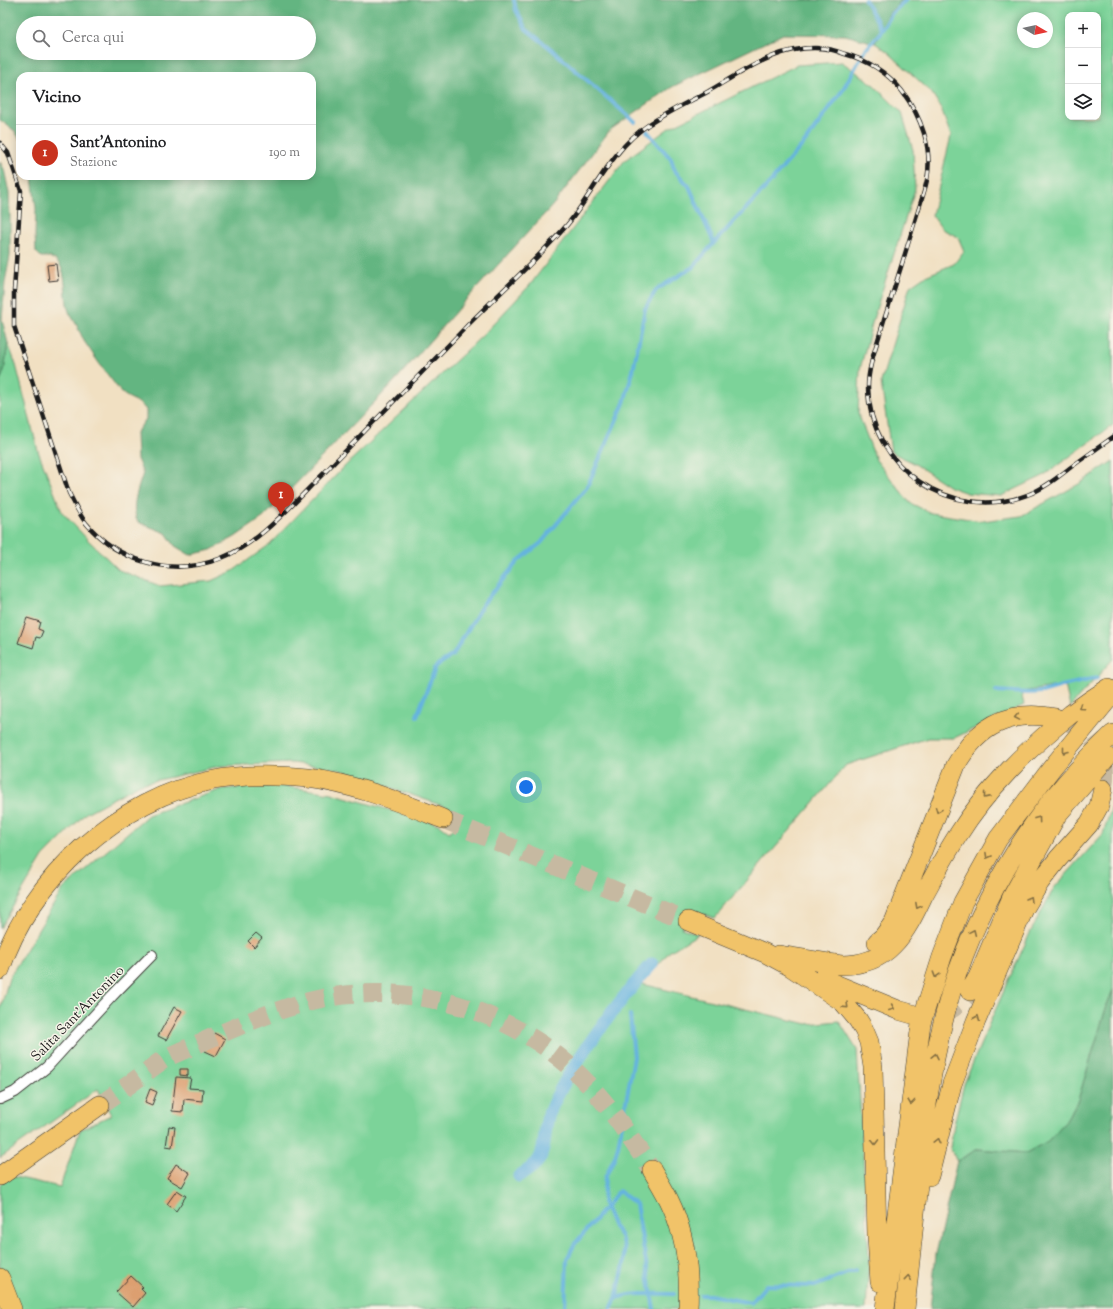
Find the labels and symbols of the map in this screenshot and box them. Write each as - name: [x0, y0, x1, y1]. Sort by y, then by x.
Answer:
- north arrow: [1017, 12, 1053, 48]
- pin: 1: [268, 482, 294, 515]
- one-way arrow: [1078, 702, 1085, 710]
- one-way arrow: [1014, 712, 1021, 721]
- one-way arrow: [1063, 747, 1070, 754]
- your location: [516, 777, 536, 797]
- one-way arrow: [984, 791, 991, 798]
- one-way arrow: [934, 807, 942, 814]
- one-way arrow: [1033, 816, 1040, 823]
- one-way arrow: [986, 852, 993, 859]
- one-way arrow: [1025, 896, 1032, 903]
- one-way arrow: [916, 902, 923, 909]
- one-way arrow: [969, 929, 977, 936]
- street label: Salita Sant'Antonino: [27, 962, 130, 1067]
- one-way arrow: [932, 971, 941, 978]
- one-way arrow: [841, 1001, 849, 1008]
- one-way arrow: [889, 1003, 896, 1011]
- one-way arrow: [973, 1015, 981, 1022]
- one-way arrow: [931, 1053, 939, 1059]
- one-way arrow: [907, 1099, 916, 1105]
- one-way arrow: [932, 1138, 941, 1145]
- one-way arrow: [871, 1139, 879, 1145]
- one-way arrow: [903, 1275, 912, 1281]

